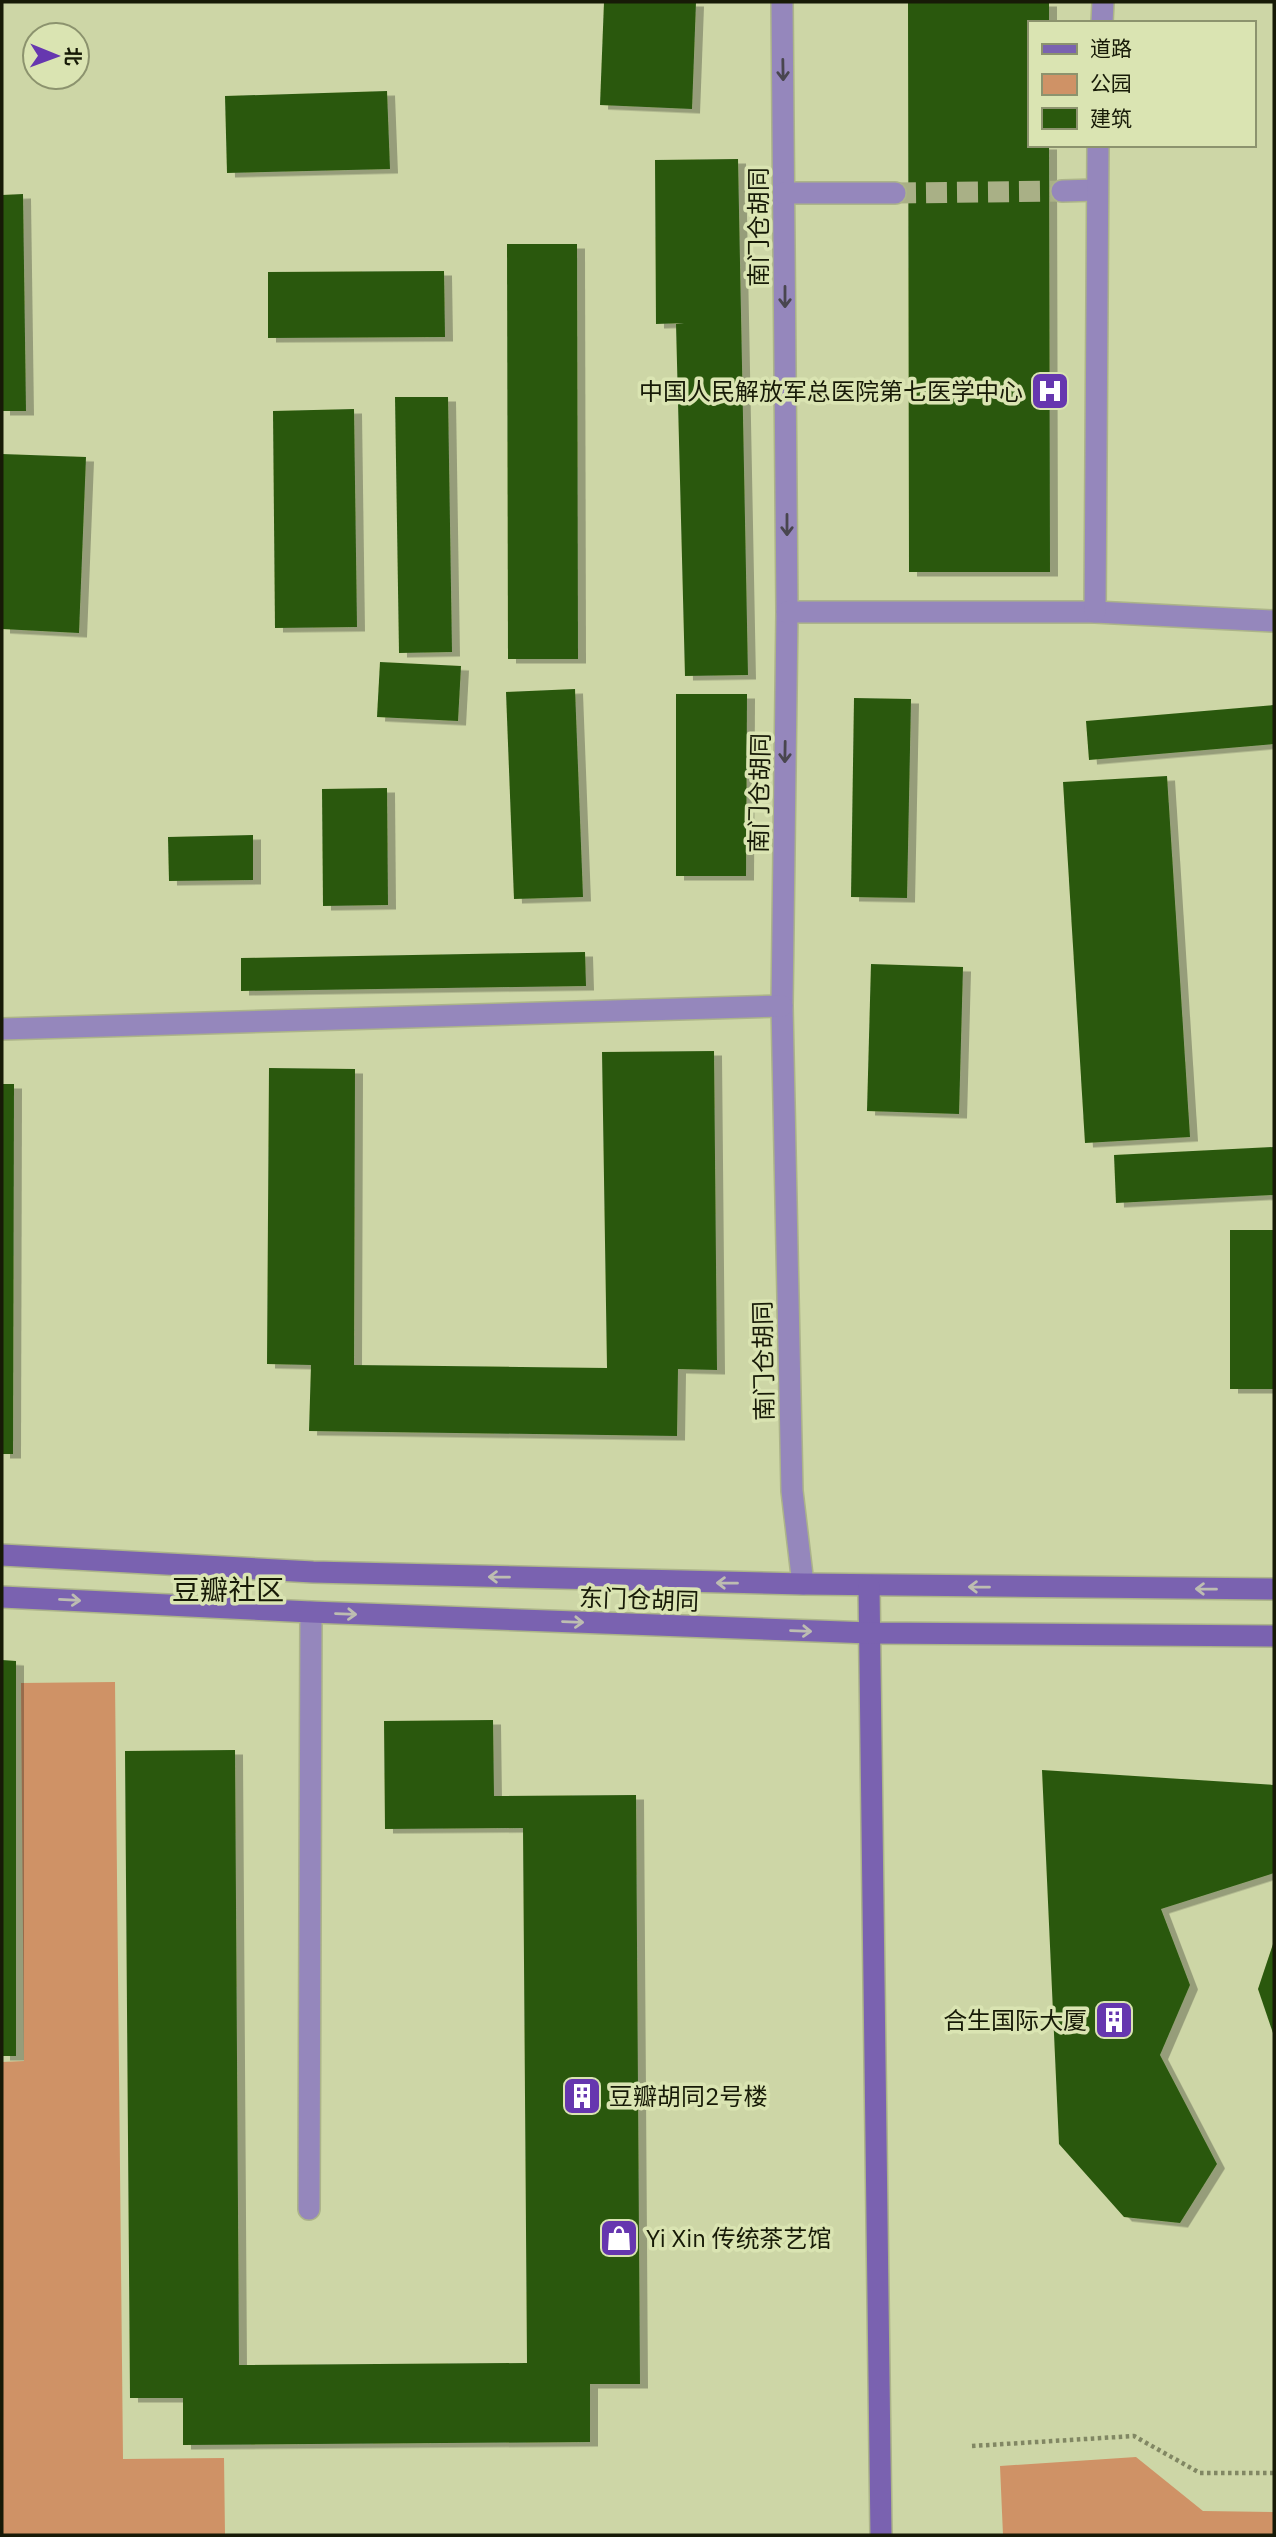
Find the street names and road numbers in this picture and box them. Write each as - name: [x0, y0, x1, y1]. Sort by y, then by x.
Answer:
- street label: 南门仓胡同: [742, 167, 774, 287]
- street label: 南门仓胡同: [742, 733, 776, 853]
- street label: 南门仓胡同: [746, 1301, 780, 1421]
- street label: 东门仓胡同: [578, 1581, 700, 1617]

